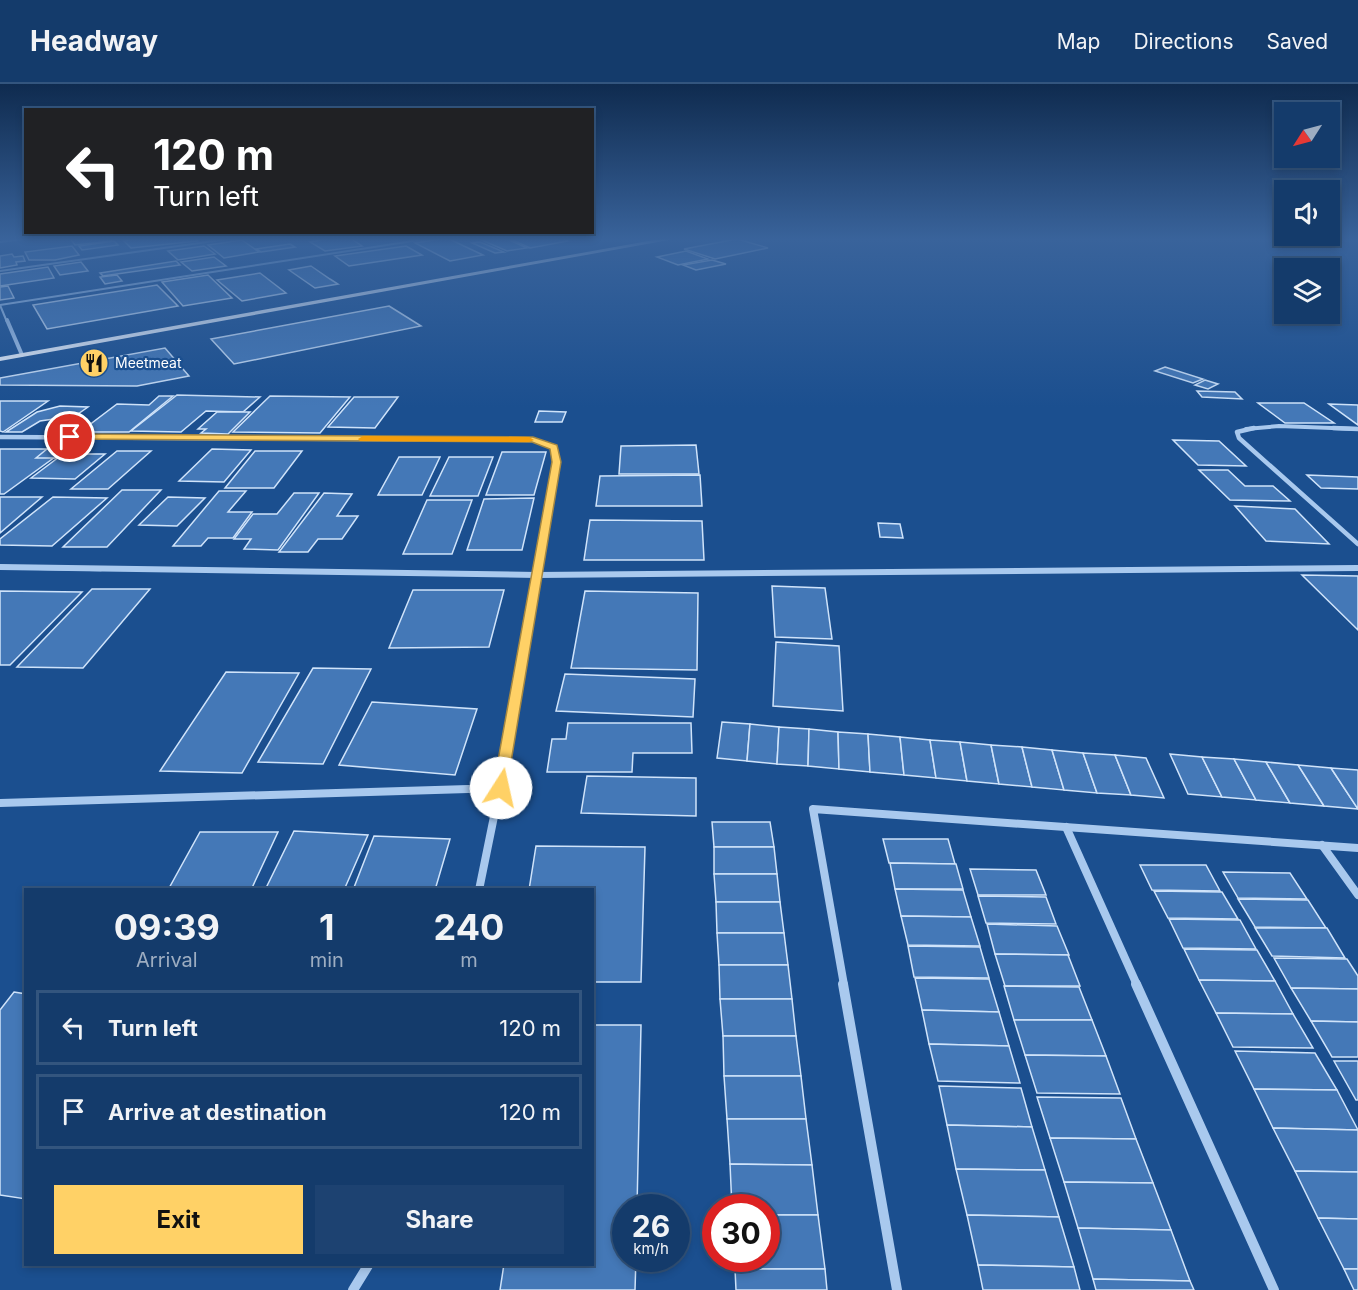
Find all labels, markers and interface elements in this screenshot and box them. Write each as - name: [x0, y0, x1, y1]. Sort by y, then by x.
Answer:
- text: Headway: [30, 24, 158, 58]
- text: Map: [1057, 29, 1100, 54]
- text: Directions: [1133, 29, 1234, 54]
- text: Saved: [1267, 29, 1328, 54]
- north arrow: [1274, 102, 1340, 168]
- map controls: [1274, 102, 1340, 324]
- text: 120 m: [153, 129, 274, 180]
- icon: left: [54, 132, 132, 210]
- text: Turn left: [153, 180, 259, 213]
- button: sound: [1274, 180, 1340, 246]
- button: layers: [1274, 258, 1340, 324]
- restaurant icon: Meetmeat: [78, 347, 110, 379]
- place label: Meetmeat: [115, 354, 182, 371]
- pin: [44, 411, 95, 462]
- icon: arrive: [53, 420, 86, 453]
- position arrow: [469, 756, 533, 820]
- text: 09:39: [114, 905, 220, 949]
- text: 1: [319, 905, 335, 949]
- text: 240: [434, 905, 504, 949]
- text: Arrival: [136, 948, 198, 972]
- text: min: [310, 948, 344, 972]
- text: m: [460, 948, 478, 972]
- icon: left: [57, 1011, 90, 1044]
- text: Turn left: [108, 1015, 198, 1041]
- text: 120 m: [499, 1015, 561, 1041]
- icon: arrive: [57, 1095, 90, 1128]
- text: Arrive at destination: [108, 1099, 327, 1125]
- text: 120 m: [499, 1099, 561, 1125]
- button: Exit: [54, 1185, 303, 1254]
- button: Share: [315, 1185, 564, 1254]
- speed limit sign: 30: [702, 1194, 780, 1272]
- text: 26: [632, 1208, 670, 1244]
- text: km/h: [633, 1239, 669, 1258]

